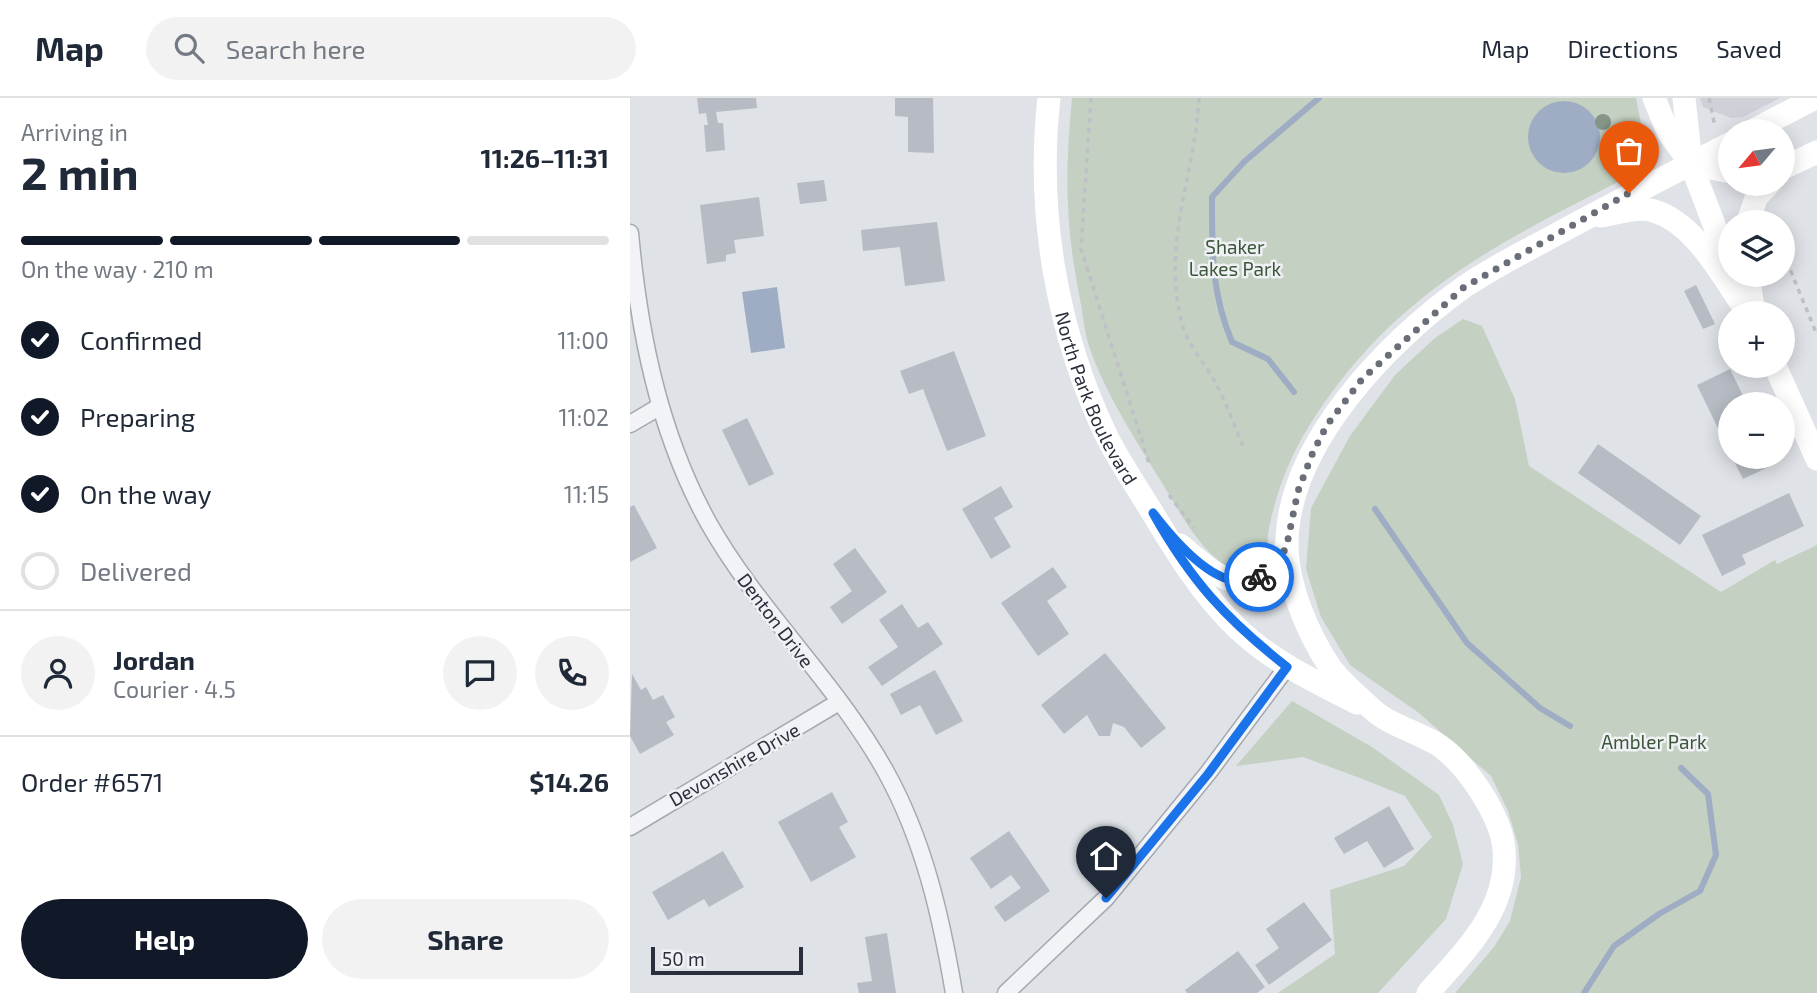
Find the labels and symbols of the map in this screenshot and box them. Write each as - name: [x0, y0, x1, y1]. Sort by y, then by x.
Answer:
- north arrow: [1718, 119, 1796, 196]
- pin: [1599, 121, 1659, 193]
- park label: Shaker Lakes Park: [1189, 235, 1282, 280]
- street label: North Park Boulevard: [1051, 309, 1143, 488]
- courier: [1224, 542, 1294, 612]
- street label: Denton Drive: [733, 568, 819, 672]
- street label: Devonshire Drive: [665, 717, 803, 811]
- park label: Ambler Park: [1601, 730, 1707, 753]
- pin: [1076, 826, 1136, 898]
- scale bar: [651, 944, 803, 976]

